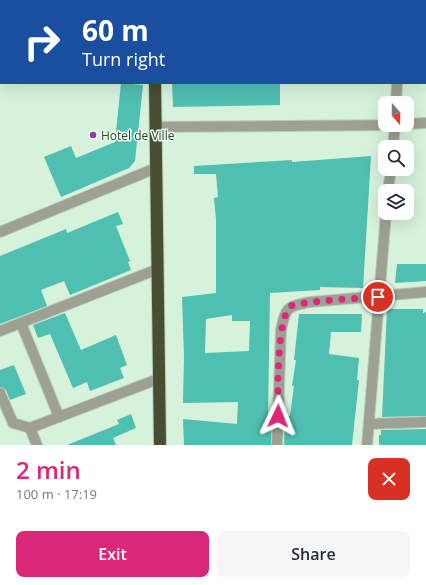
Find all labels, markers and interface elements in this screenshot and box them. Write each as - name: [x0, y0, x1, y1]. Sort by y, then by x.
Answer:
- text: 60 m: [82, 11, 149, 49]
- icon: right: [16, 16, 68, 68]
- text: Turn right: [82, 47, 165, 71]
- north arrow: [378, 96, 414, 132]
- map controls: [378, 96, 414, 220]
- place label: Hotel de Ville: [101, 127, 175, 144]
- marker: Hotel de Ville: [88, 130, 98, 140]
- button: search: [378, 140, 414, 176]
- button: layers: [378, 184, 414, 220]
- pin: [361, 280, 395, 314]
- icon: arrive: [367, 286, 389, 308]
- position arrow: [257, 395, 299, 437]
- text: 2 min: [16, 453, 81, 486]
- button: close: [368, 458, 410, 500]
- text: 100 m · 17:19: [16, 485, 97, 503]
- button: Exit: [16, 531, 209, 577]
- button: Share: [217, 531, 410, 577]

